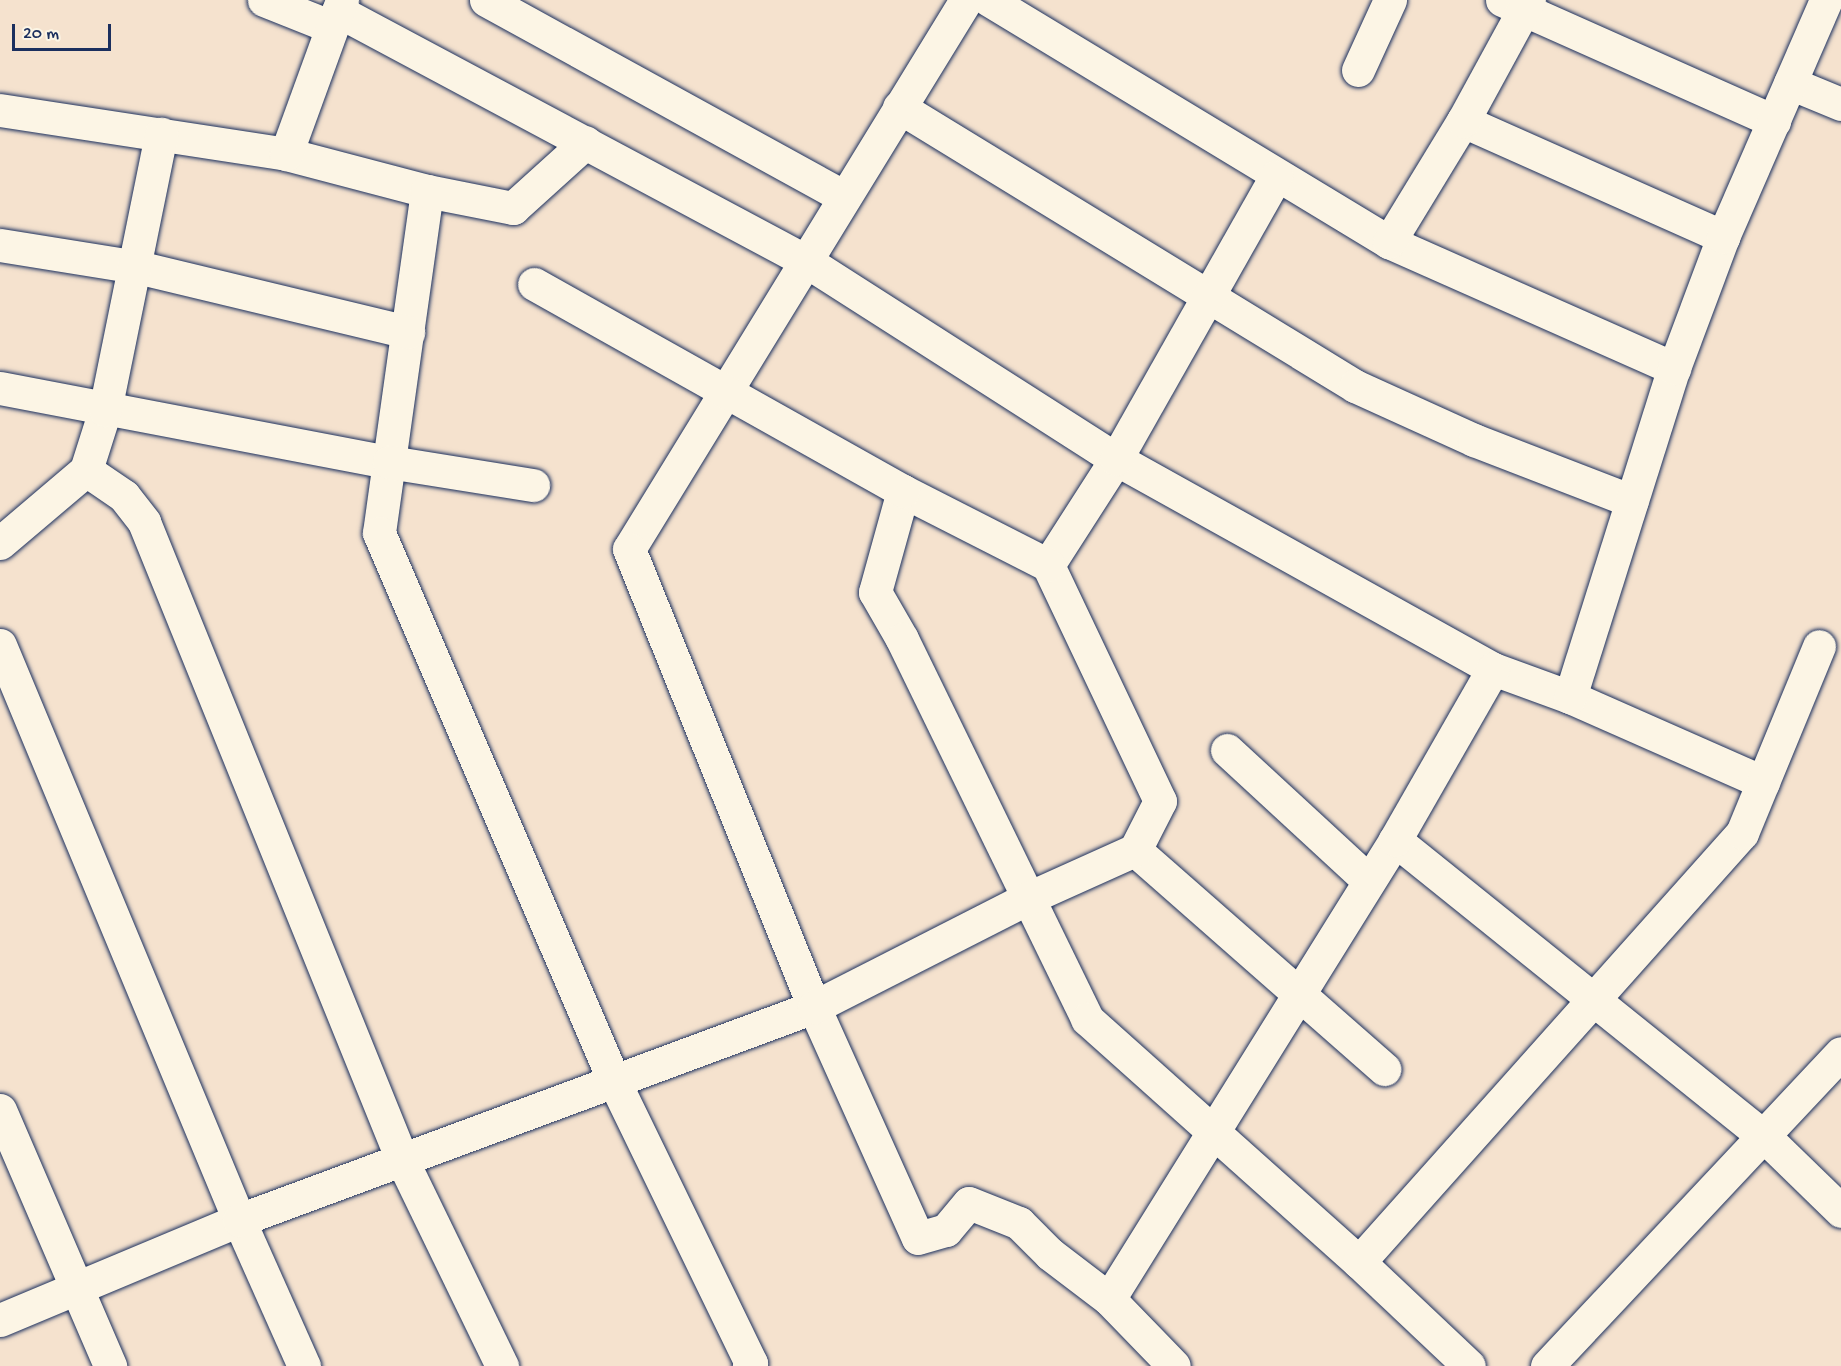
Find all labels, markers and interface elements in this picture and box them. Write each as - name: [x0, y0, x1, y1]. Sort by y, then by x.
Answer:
- scale bar: [15, 12, 114, 50]
- text: 20 m: [23, 24, 59, 45]

